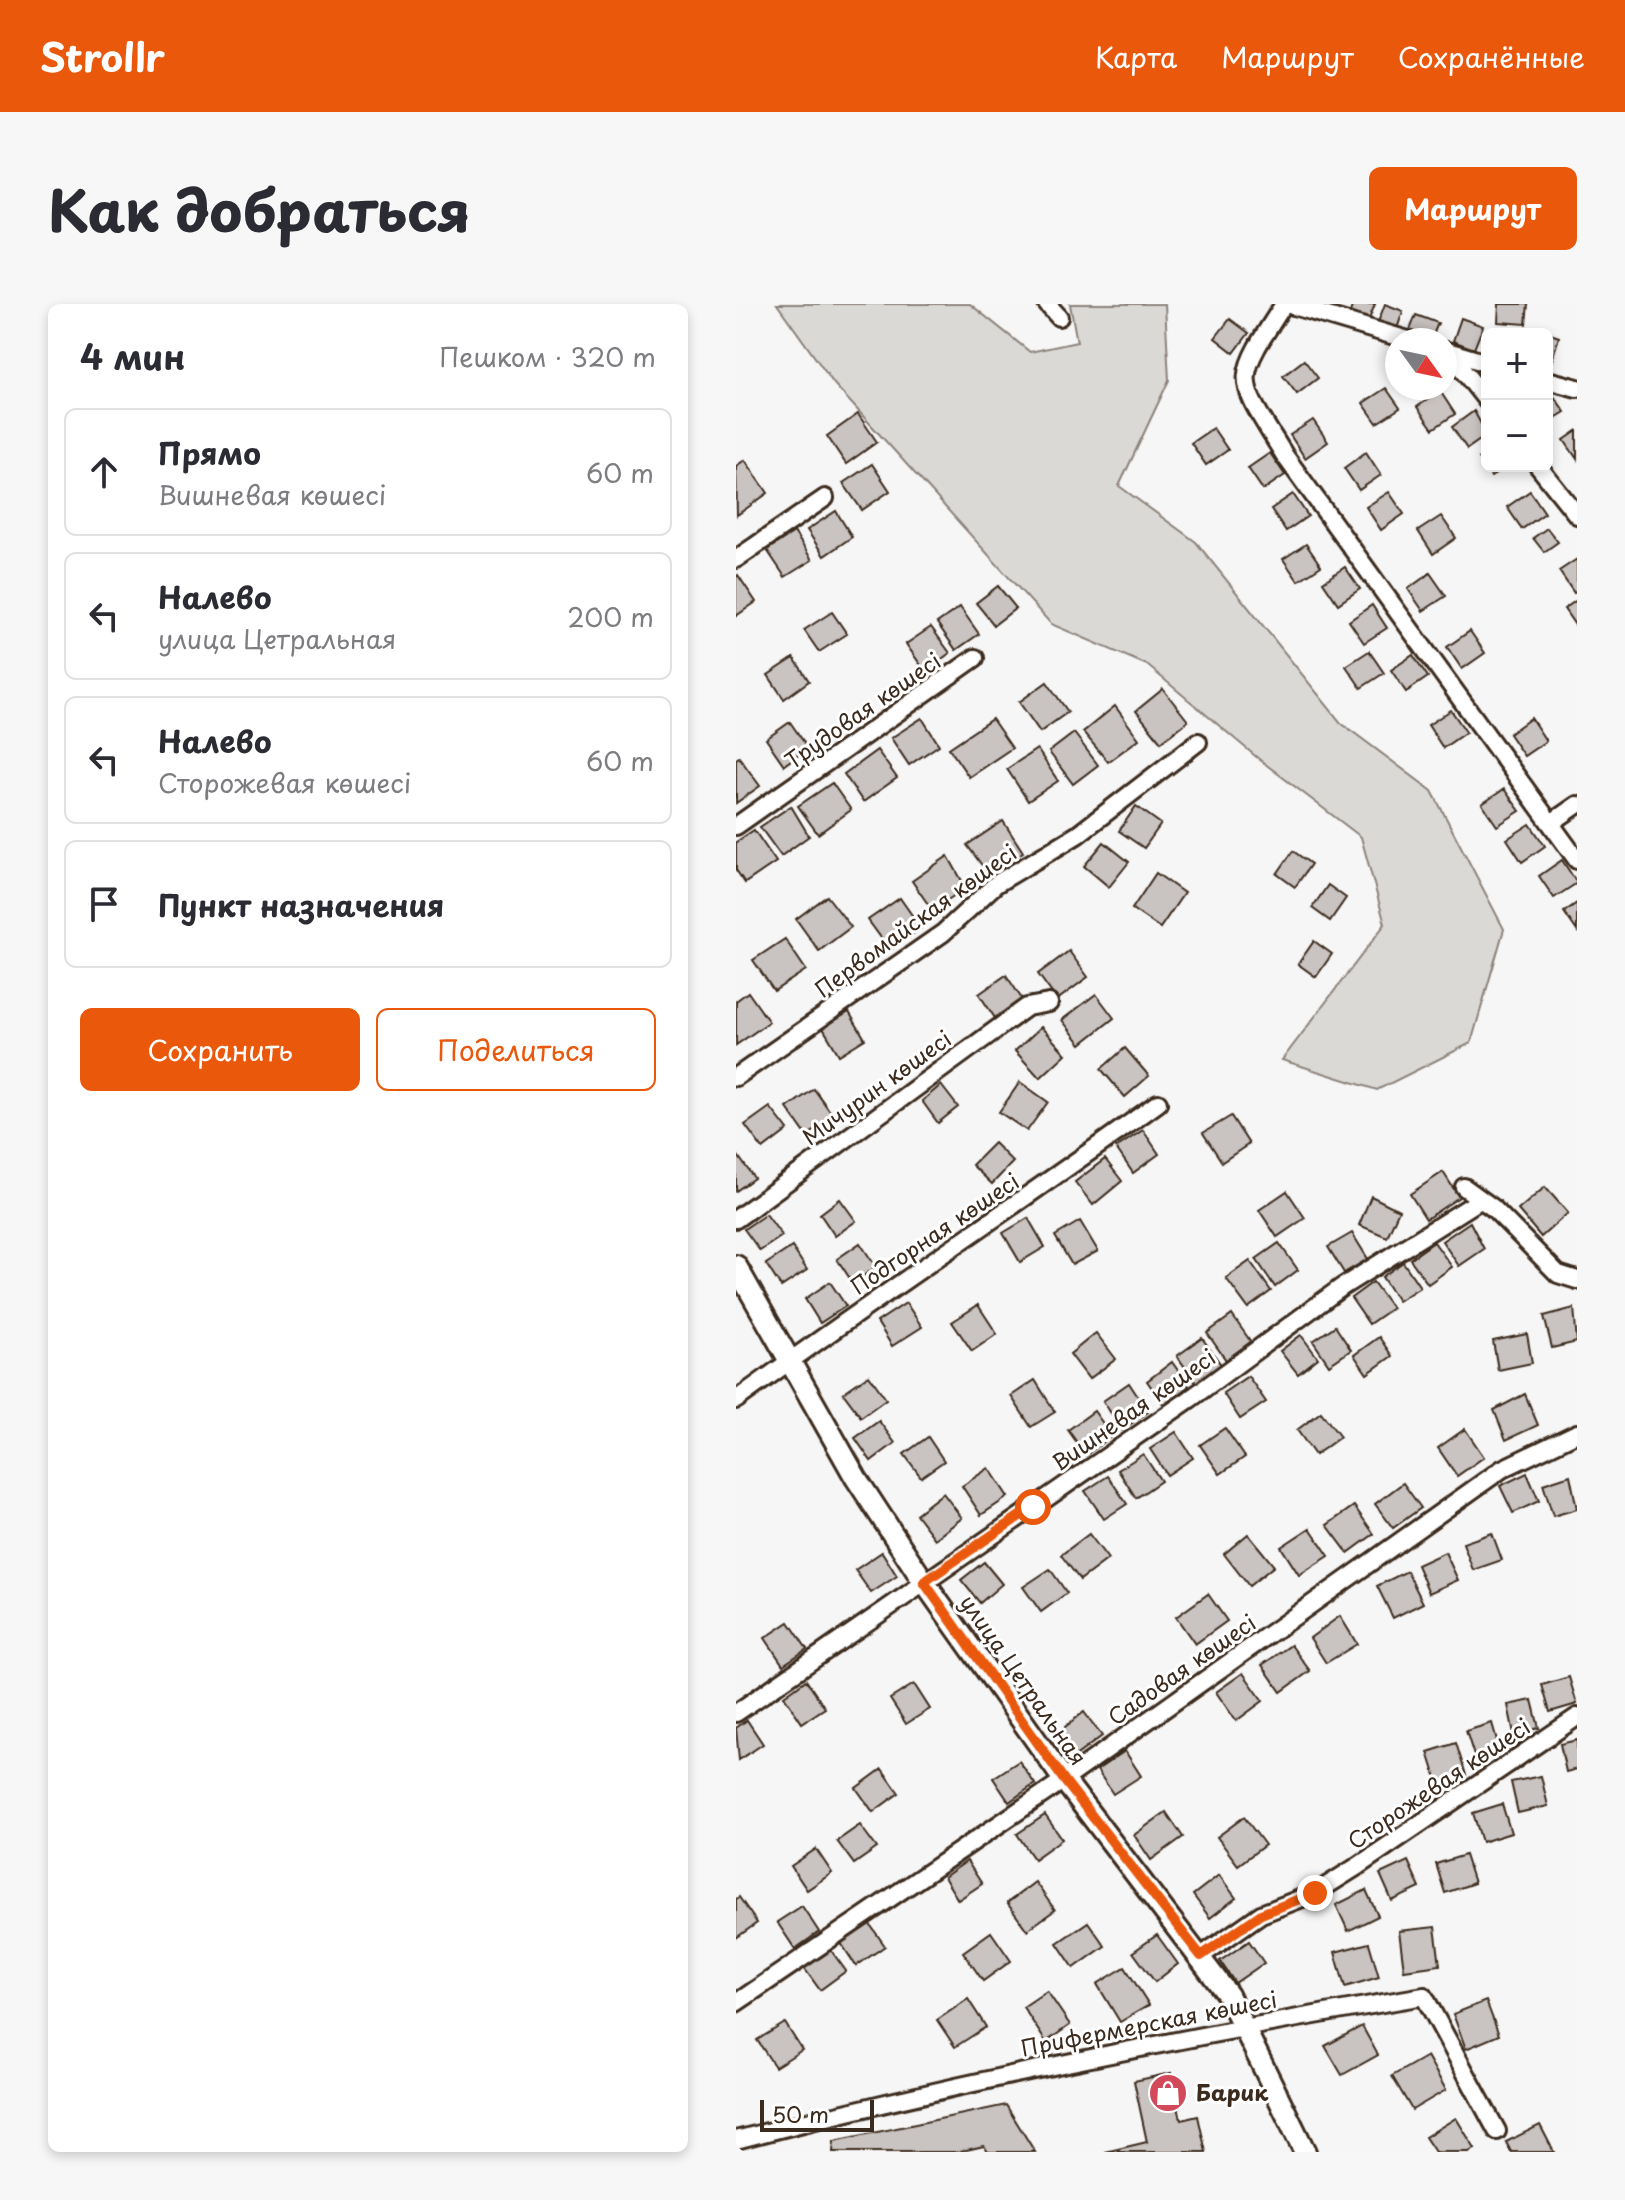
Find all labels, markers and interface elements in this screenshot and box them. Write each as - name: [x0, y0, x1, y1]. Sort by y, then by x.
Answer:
- text: Strollr: [40, 28, 165, 85]
- text: Карта: [1095, 35, 1177, 78]
- text: Маршрут: [1221, 35, 1354, 78]
- text: Сохранённые: [1398, 35, 1585, 78]
- text: Как добраться: [48, 166, 471, 251]
- button: Маршрут: [1369, 167, 1577, 250]
- north arrow: [1385, 328, 1457, 400]
- map controls: [1481, 328, 1553, 472]
- button: +: [1481, 328, 1553, 400]
- text: 4 мин: [80, 330, 185, 382]
- text: Пешком · 320 m: [439, 337, 656, 376]
- button: −: [1481, 400, 1553, 472]
- text: Прямо: [158, 430, 261, 475]
- icon: ahead: [82, 450, 126, 494]
- text: 60 m: [586, 453, 654, 492]
- text: Вишневая көшесі: [158, 475, 386, 514]
- text: Налево: [158, 574, 272, 619]
- icon: left: [82, 594, 126, 638]
- text: 200 m: [567, 597, 654, 636]
- text: улица Цетральная: [158, 619, 396, 658]
- street label: Трудовая көшесі: [777, 644, 947, 776]
- text: Налево: [158, 718, 272, 763]
- icon: left: [82, 738, 126, 782]
- text: 60 m: [586, 741, 654, 780]
- text: Сторожевая көшесі: [158, 763, 411, 802]
- street label: Первомайская көшесі: [807, 835, 1023, 1004]
- icon: arrive: [82, 882, 126, 926]
- text: Пункт назначения: [158, 882, 444, 927]
- button: Сохранить: [80, 1008, 360, 1091]
- button: Поделиться: [376, 1008, 656, 1091]
- street label: Мичурин көшесі: [795, 1021, 957, 1152]
- street label: Подгорная көшесі: [843, 1164, 1025, 1302]
- street label: Вишневая көшесі: [1045, 1340, 1222, 1478]
- route start: [1015, 1489, 1051, 1525]
- street label: улица Цетральная: [953, 1587, 1096, 1771]
- street label: Садовая көшесі: [1100, 1605, 1262, 1732]
- street label: Сторожевая көшесі: [1340, 1709, 1536, 1856]
- route end: [1297, 1875, 1333, 1911]
- street label: Прифермерская көшесі: [1018, 1981, 1280, 2064]
- shop icon: Барик: [1147, 2072, 1189, 2114]
- place label: Барик: [1196, 2075, 1269, 2108]
- scale bar: [760, 2096, 874, 2132]
- text: 50 m: [772, 2097, 829, 2130]

